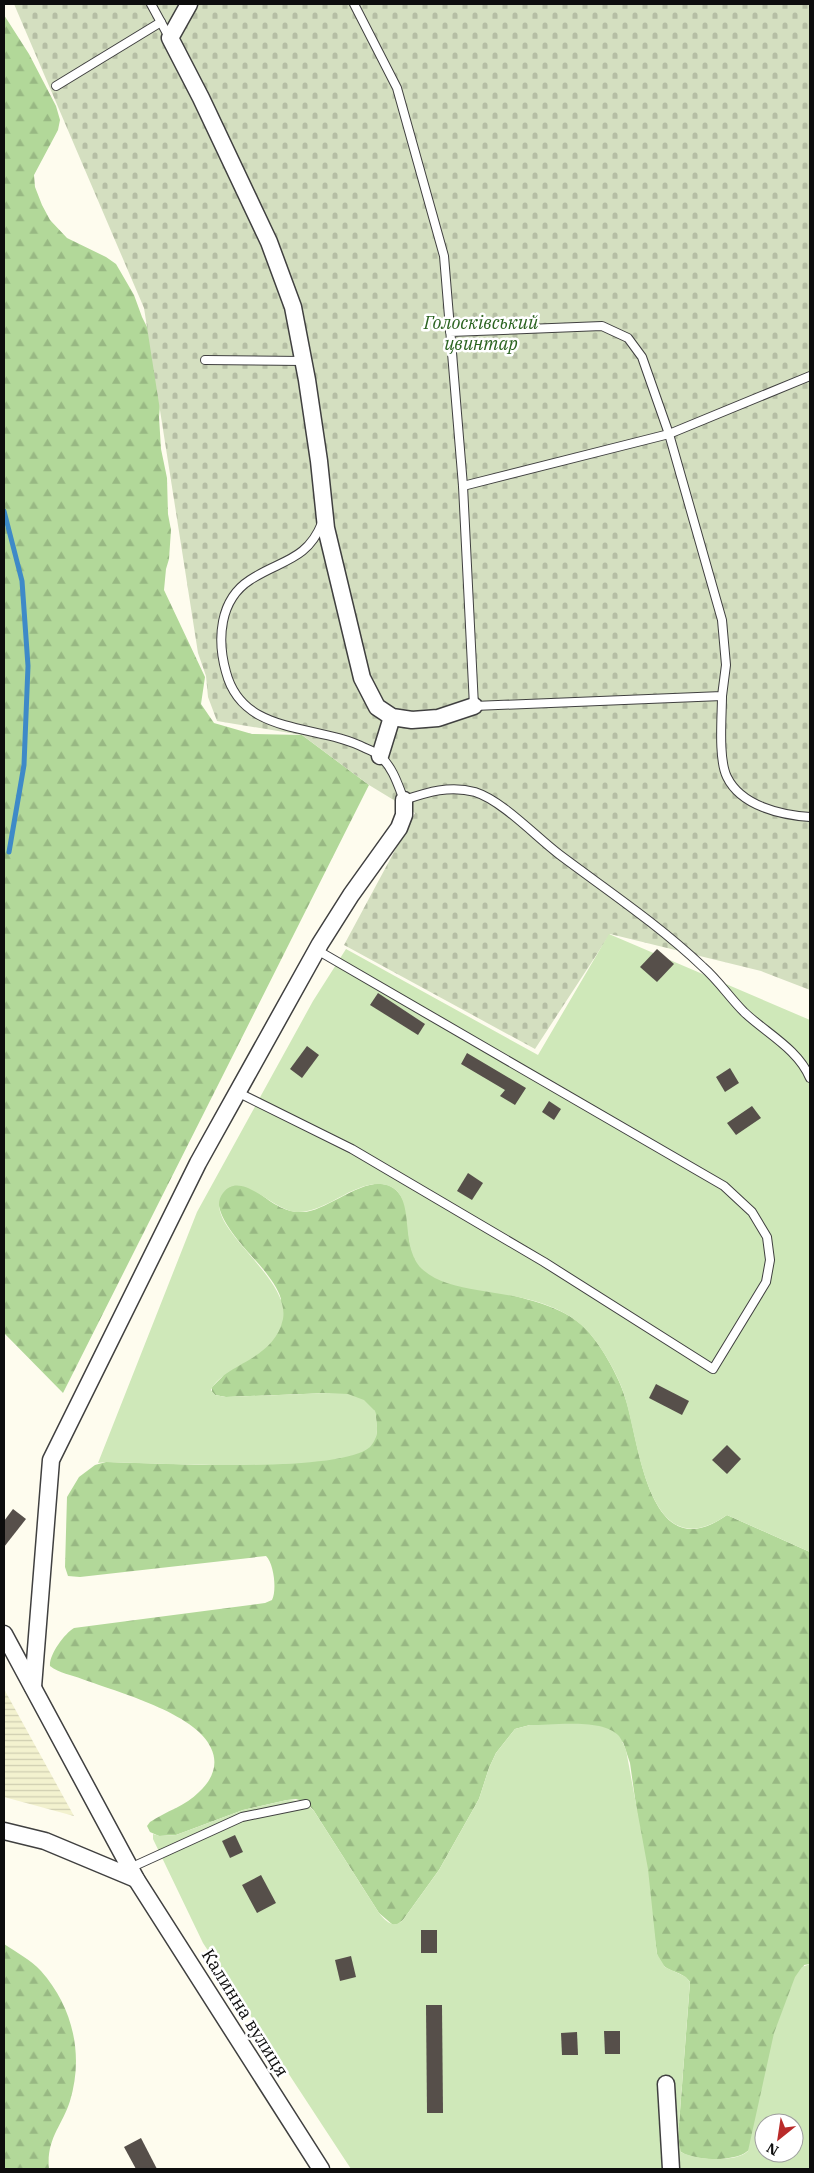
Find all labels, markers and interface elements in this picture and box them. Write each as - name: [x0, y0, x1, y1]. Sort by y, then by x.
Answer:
- park label: Голосківський цвинтар: [423, 311, 539, 355]
- street label: Калинна вулиця: [197, 1944, 294, 2081]
- north arrow: [754, 2113, 804, 2163]
- text: N: [763, 2139, 782, 2160]

